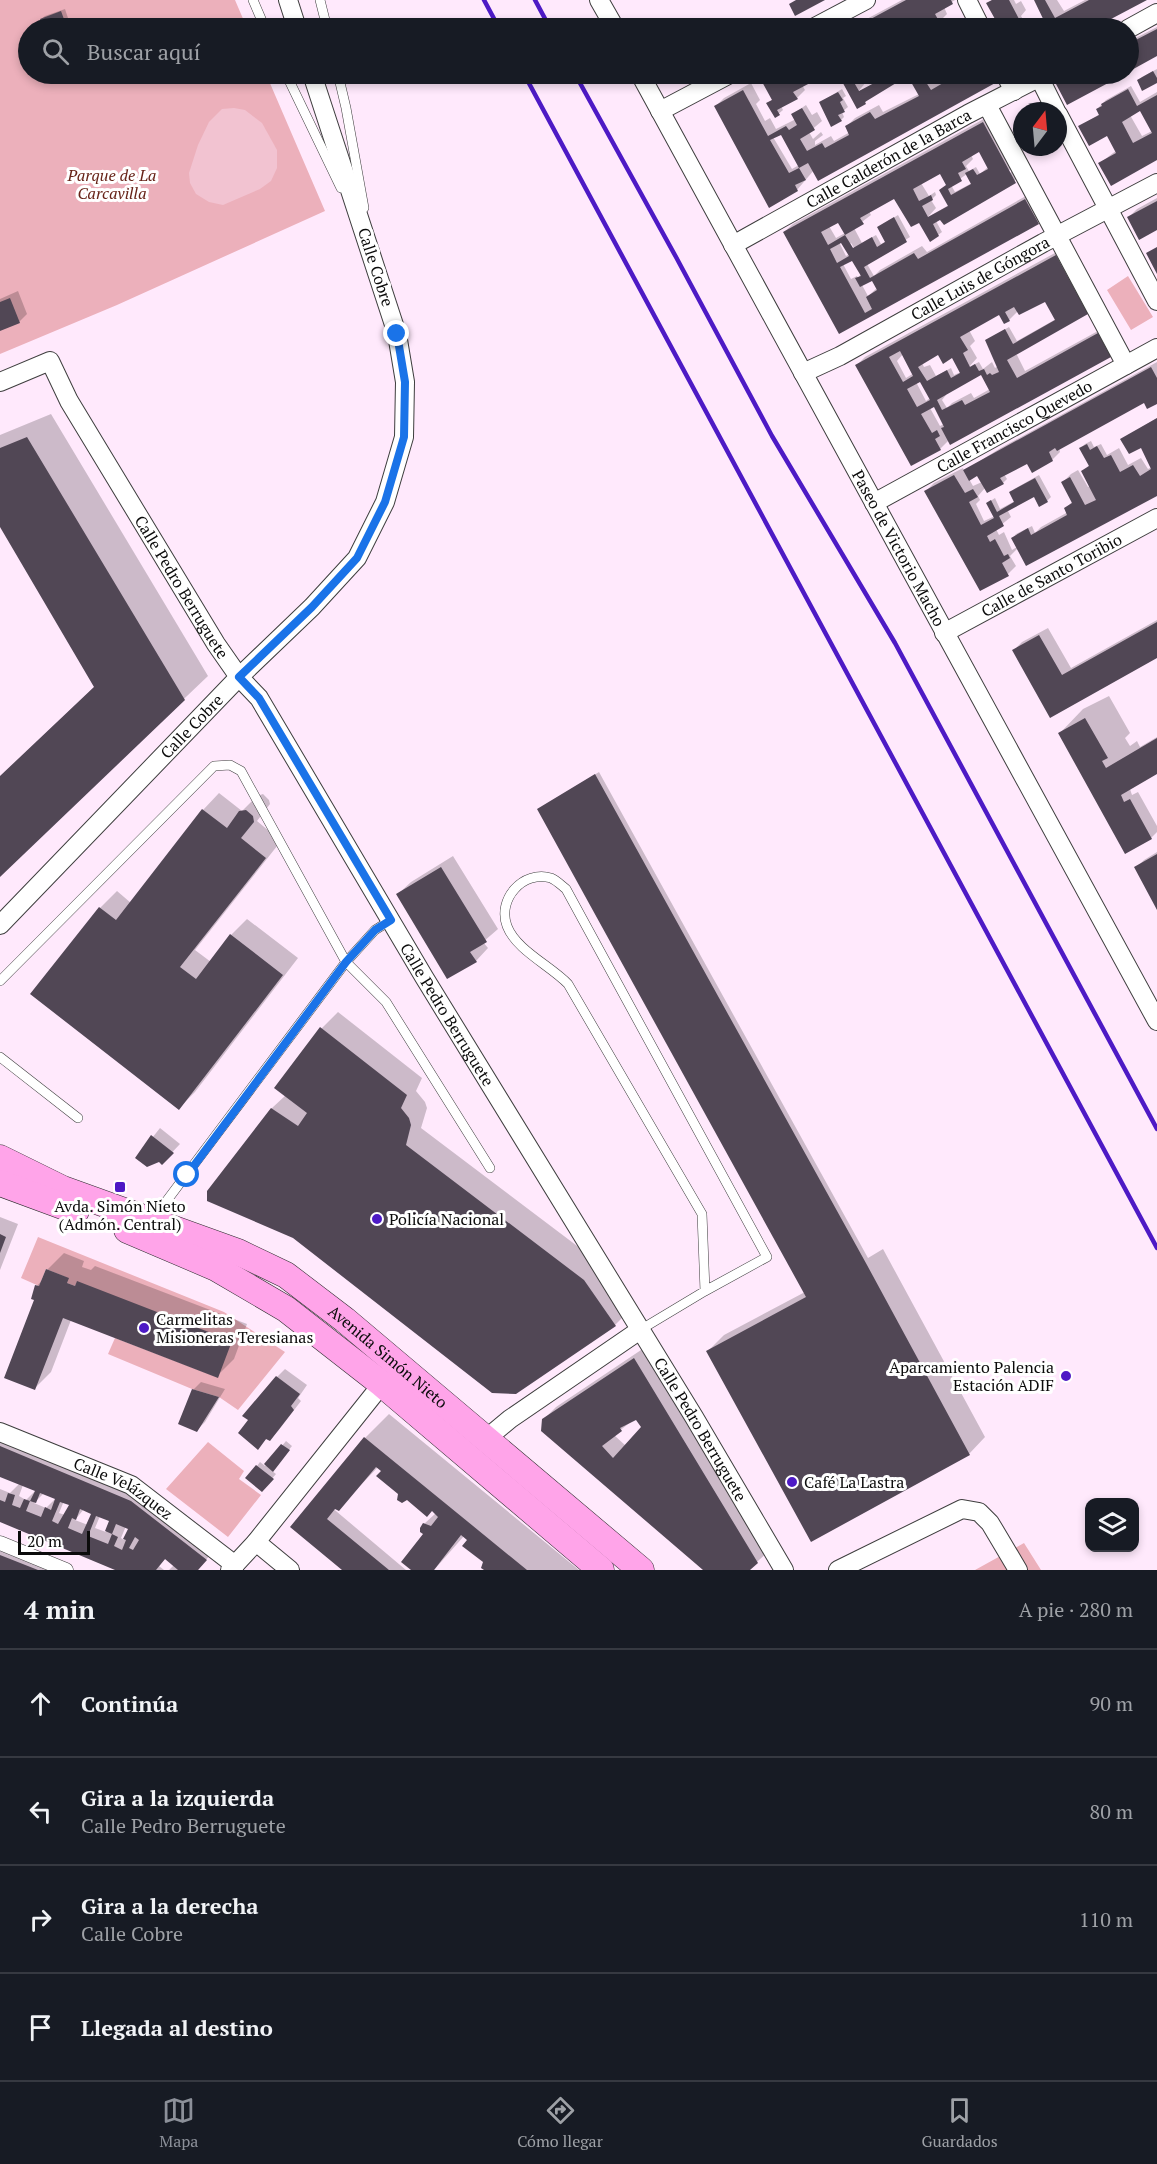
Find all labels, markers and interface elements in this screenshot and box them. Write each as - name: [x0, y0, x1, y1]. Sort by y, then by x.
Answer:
- search box: [18, 18, 1139, 84]
- icon: search: [39, 35, 72, 68]
- text: Buscar aquí: [87, 37, 200, 66]
- north arrow: [1013, 102, 1067, 156]
- street label: Calle Calderón de la Barca: [802, 103, 975, 213]
- park label: Parque de La Carcavilla: [67, 164, 156, 204]
- street label: Calle Cobre: [353, 225, 399, 309]
- street label: Calle Luis de Góngora: [907, 231, 1053, 325]
- route end: [383, 320, 409, 346]
- street label: Calle Francisco Quevedo: [933, 375, 1096, 478]
- street label: Paseo de Victorio Macho: [847, 466, 950, 630]
- street label: Calle Pedro Berruguete: [130, 511, 234, 663]
- street label: Calle de Santo Toribio: [977, 528, 1126, 622]
- street label: Calle Cobre: [155, 689, 228, 763]
- street label: Calle Pedro Berruguete: [395, 939, 499, 1090]
- route start: [173, 1161, 199, 1187]
- marker: Avda. Simón Nieto (Admón. Central): [113, 1180, 127, 1194]
- place label: Avda. Simón Nieto (Admón. Central): [54, 1195, 186, 1235]
- place label: Policía Nacional: [389, 1208, 504, 1230]
- marker: Policía Nacional: [370, 1212, 384, 1226]
- street label: Avenida Simón Nieto: [324, 1300, 452, 1413]
- place label: Carmelitas Misioneras Teresianas: [156, 1308, 313, 1348]
- marker: Carmelitas Misioneras Teresianas: [137, 1321, 151, 1335]
- street label: Calle Pedro Berruguete: [649, 1353, 752, 1505]
- place label: Aparcamiento Palencia Estación ADIF: [889, 1356, 1054, 1396]
- marker: Aparcamiento Palencia Estación ADIF: [1059, 1369, 1073, 1383]
- street label: Calle Velázquez: [70, 1452, 178, 1524]
- place label: Café La Lastra: [804, 1471, 904, 1493]
- marker: Café La Lastra: [785, 1475, 799, 1489]
- map controls: [1085, 1498, 1139, 1552]
- button: layers: [1085, 1498, 1139, 1552]
- scale bar: [18, 1528, 90, 1556]
- text: 20 m: [27, 1530, 62, 1552]
- text: 4 min: [24, 1592, 95, 1626]
- text: A pie · 280 m: [1019, 1596, 1133, 1623]
- icon: ahead: [24, 1687, 57, 1720]
- text: Continúa: [81, 1689, 178, 1718]
- text: 90 m: [1090, 1690, 1133, 1717]
- text: Gira a la izquierda: [81, 1783, 274, 1812]
- icon: left: [24, 1795, 57, 1828]
- text: 80 m: [1090, 1798, 1133, 1825]
- text: Calle Pedro Berruguete: [81, 1812, 286, 1839]
- text: Gira a la derecha: [81, 1891, 259, 1920]
- icon: right: [24, 1903, 57, 1936]
- text: 110 m: [1079, 1906, 1133, 1933]
- text: Calle Cobre: [81, 1920, 183, 1947]
- icon: arrive: [24, 2011, 57, 2044]
- text: Llegada al destino: [81, 2013, 273, 2042]
- tab: Mapa: [159, 2094, 198, 2152]
- tab: Cómo llegar: [517, 2094, 603, 2152]
- tab: Guardados: [922, 2094, 998, 2152]

